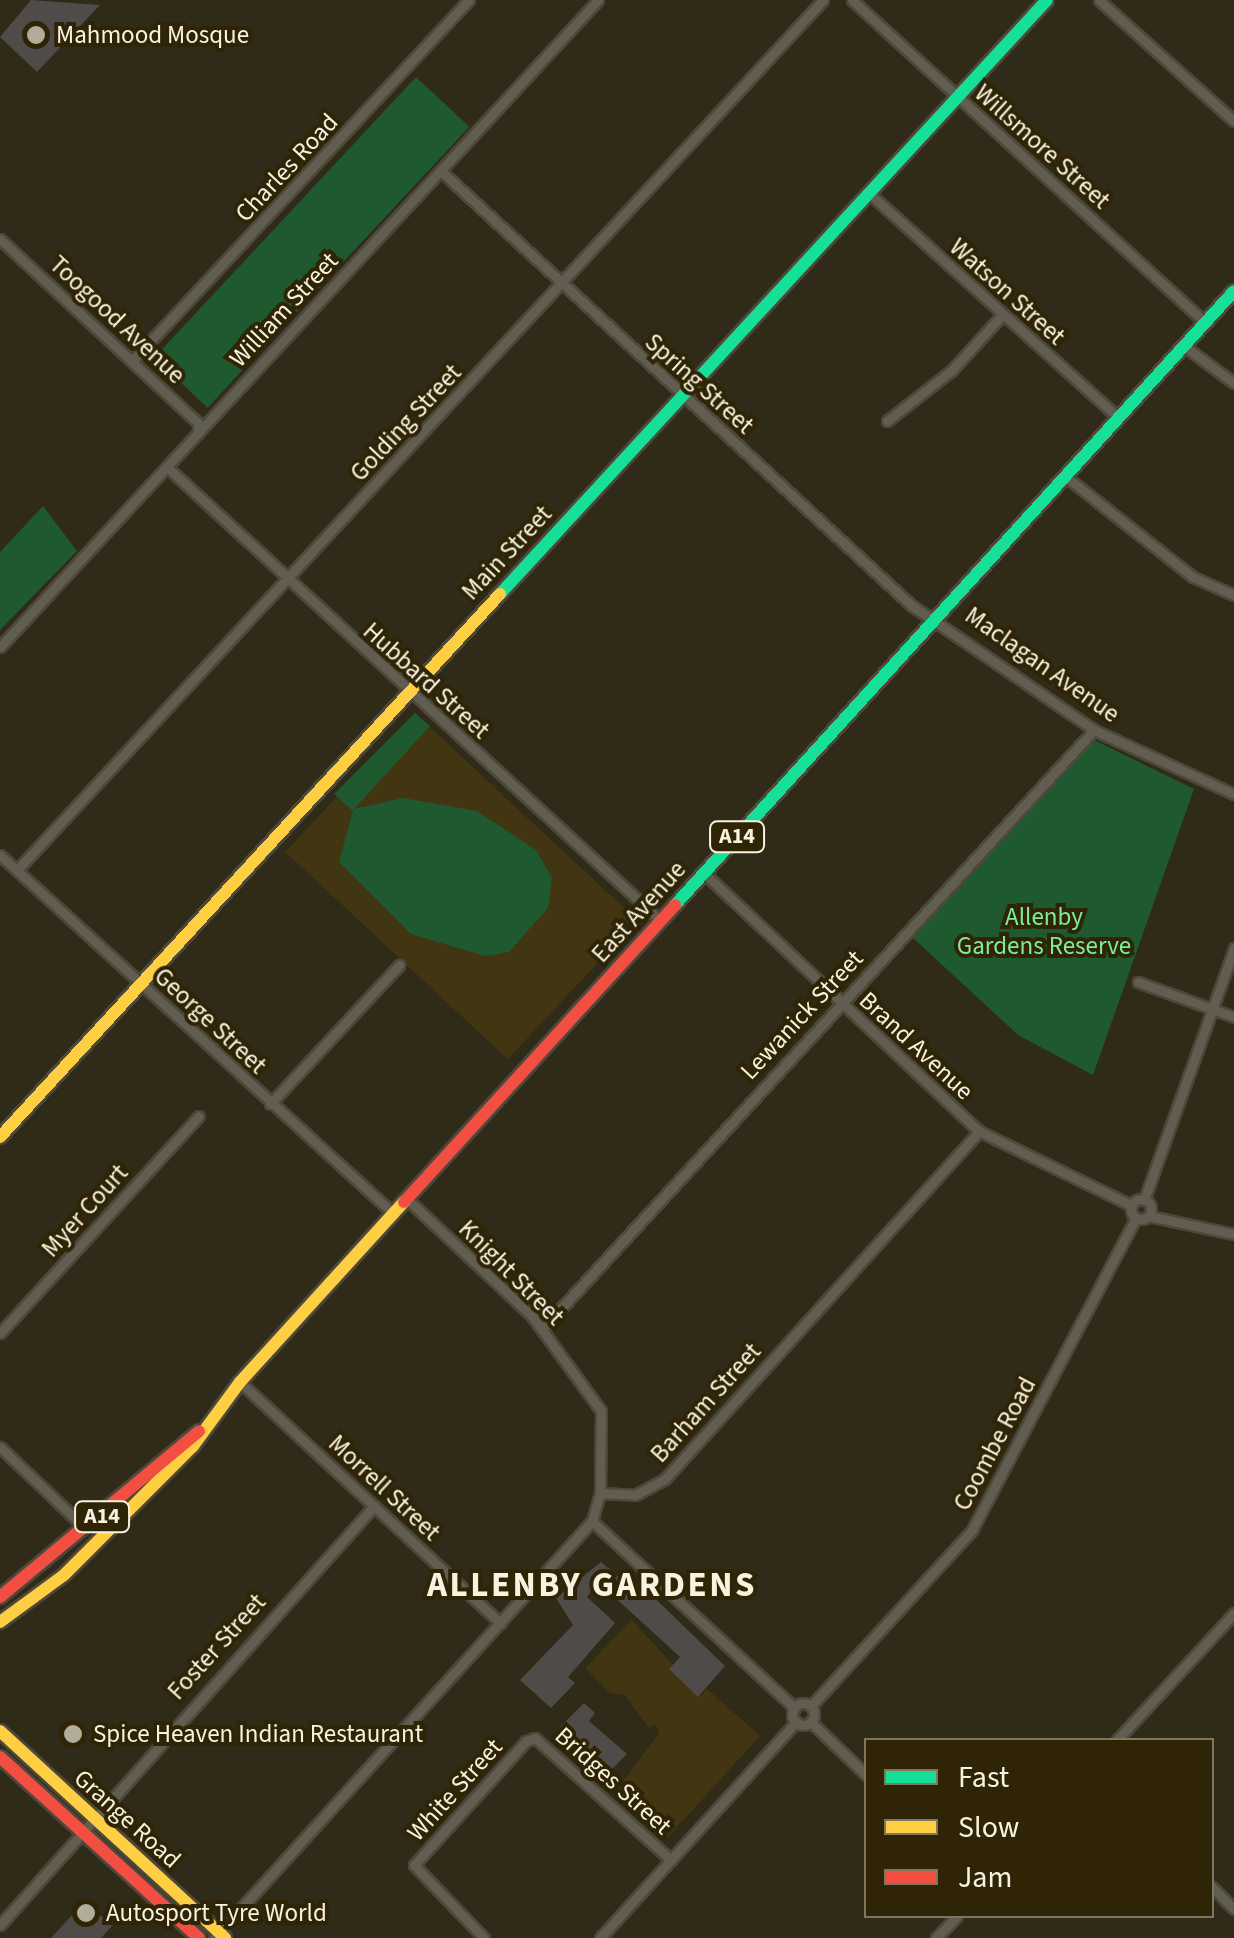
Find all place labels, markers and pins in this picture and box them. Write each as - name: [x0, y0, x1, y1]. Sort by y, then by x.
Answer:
- place label: Mahmood Mosque: [56, 20, 249, 50]
- marker: Mahmood Mosque: [25, 24, 47, 46]
- place label: Spice Heaven Indian Restaurant: [93, 1719, 423, 1749]
- marker: Spice Heaven Indian Restaurant: [62, 1723, 84, 1745]
- place label: Autosport Tyre World: [106, 1898, 327, 1928]
- marker: Autosport Tyre World: [75, 1902, 97, 1924]

